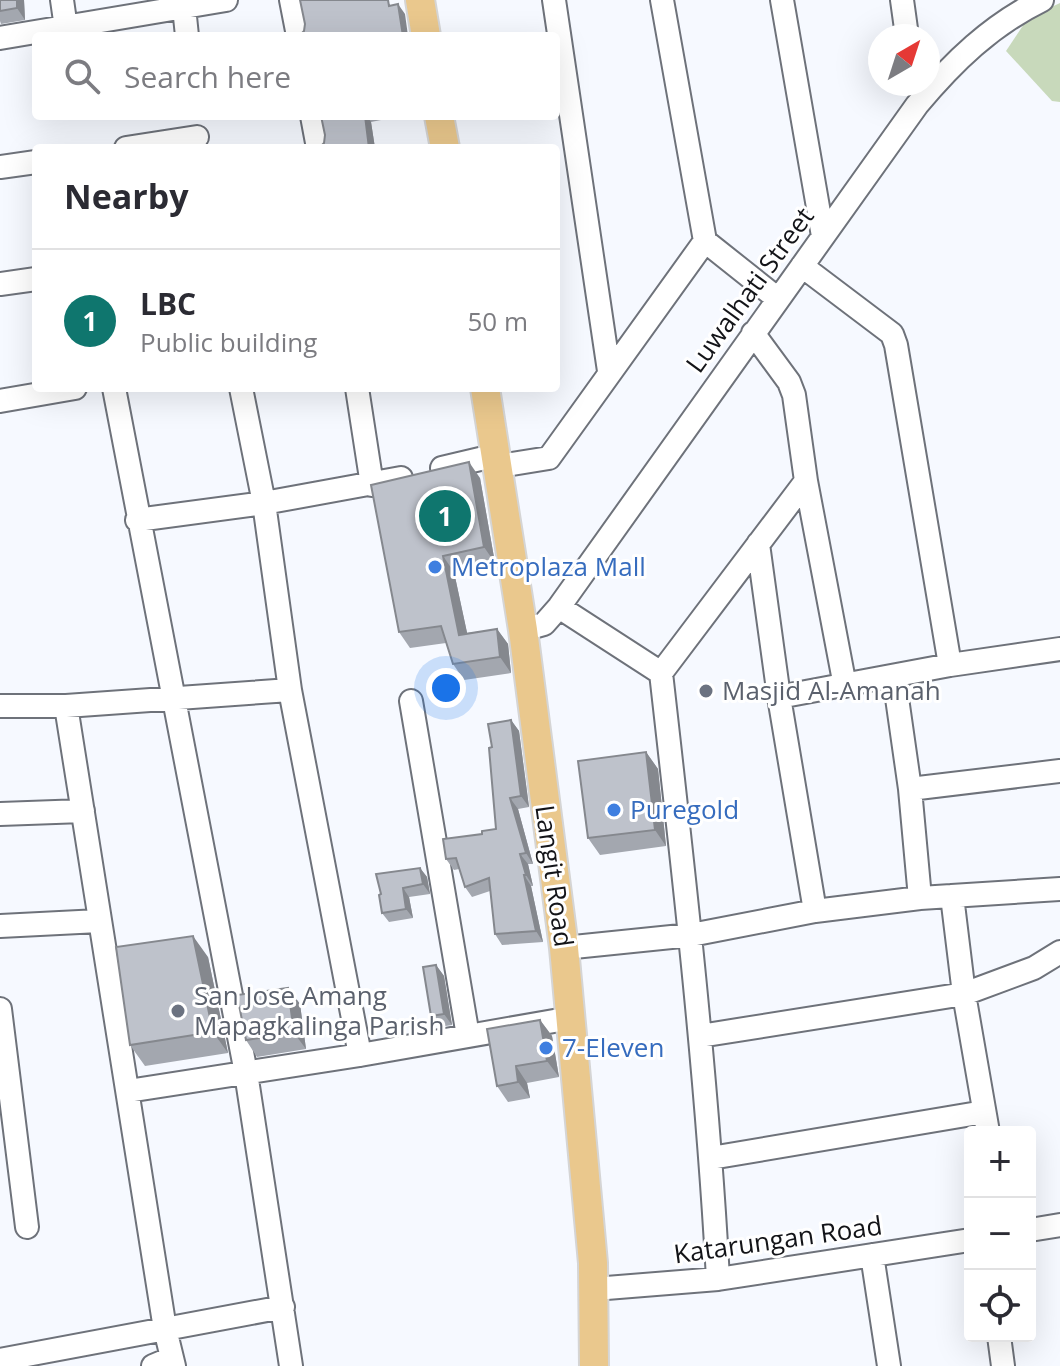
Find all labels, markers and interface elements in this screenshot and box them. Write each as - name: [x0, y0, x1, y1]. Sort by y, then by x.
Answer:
- north arrow: [868, 24, 940, 96]
- search box: [32, 32, 560, 120]
- icon: search: [60, 54, 104, 98]
- text: Search here: [124, 56, 291, 97]
- text: Nearby: [64, 173, 189, 219]
- street label: Luwalhati Street: [677, 199, 821, 379]
- text: LBC: [140, 283, 196, 324]
- text: 1: [83, 303, 97, 339]
- text: 50 m: [467, 303, 528, 339]
- text: Public building: [140, 324, 317, 360]
- pin: 1: [419, 486, 471, 546]
- place label: Metroplaza Mall: [451, 548, 646, 584]
- marker: Metroplaza Mall: [426, 558, 444, 576]
- your location: [426, 668, 466, 708]
- place label: Masjid Al-Amanah: [722, 672, 941, 708]
- marker: Masjid Al-Amanah: [697, 682, 715, 700]
- place label: Puregold: [630, 791, 739, 827]
- marker: Puregold: [605, 801, 623, 819]
- street label: Langit Road: [527, 803, 583, 949]
- place label: San Jose Amang Mapagkalinga Parish: [194, 977, 444, 1043]
- marker: San Jose Amang Mapagkalinga Parish: [169, 1002, 187, 1020]
- place label: 7-Eleven: [562, 1029, 664, 1065]
- marker: 7-Eleven: [537, 1039, 555, 1057]
- map controls: [964, 1126, 1036, 1342]
- button: +: [964, 1126, 1036, 1198]
- button: −: [964, 1198, 1036, 1270]
- street label: Katarungan Road: [671, 1207, 884, 1271]
- button: locate: [964, 1270, 1036, 1342]

